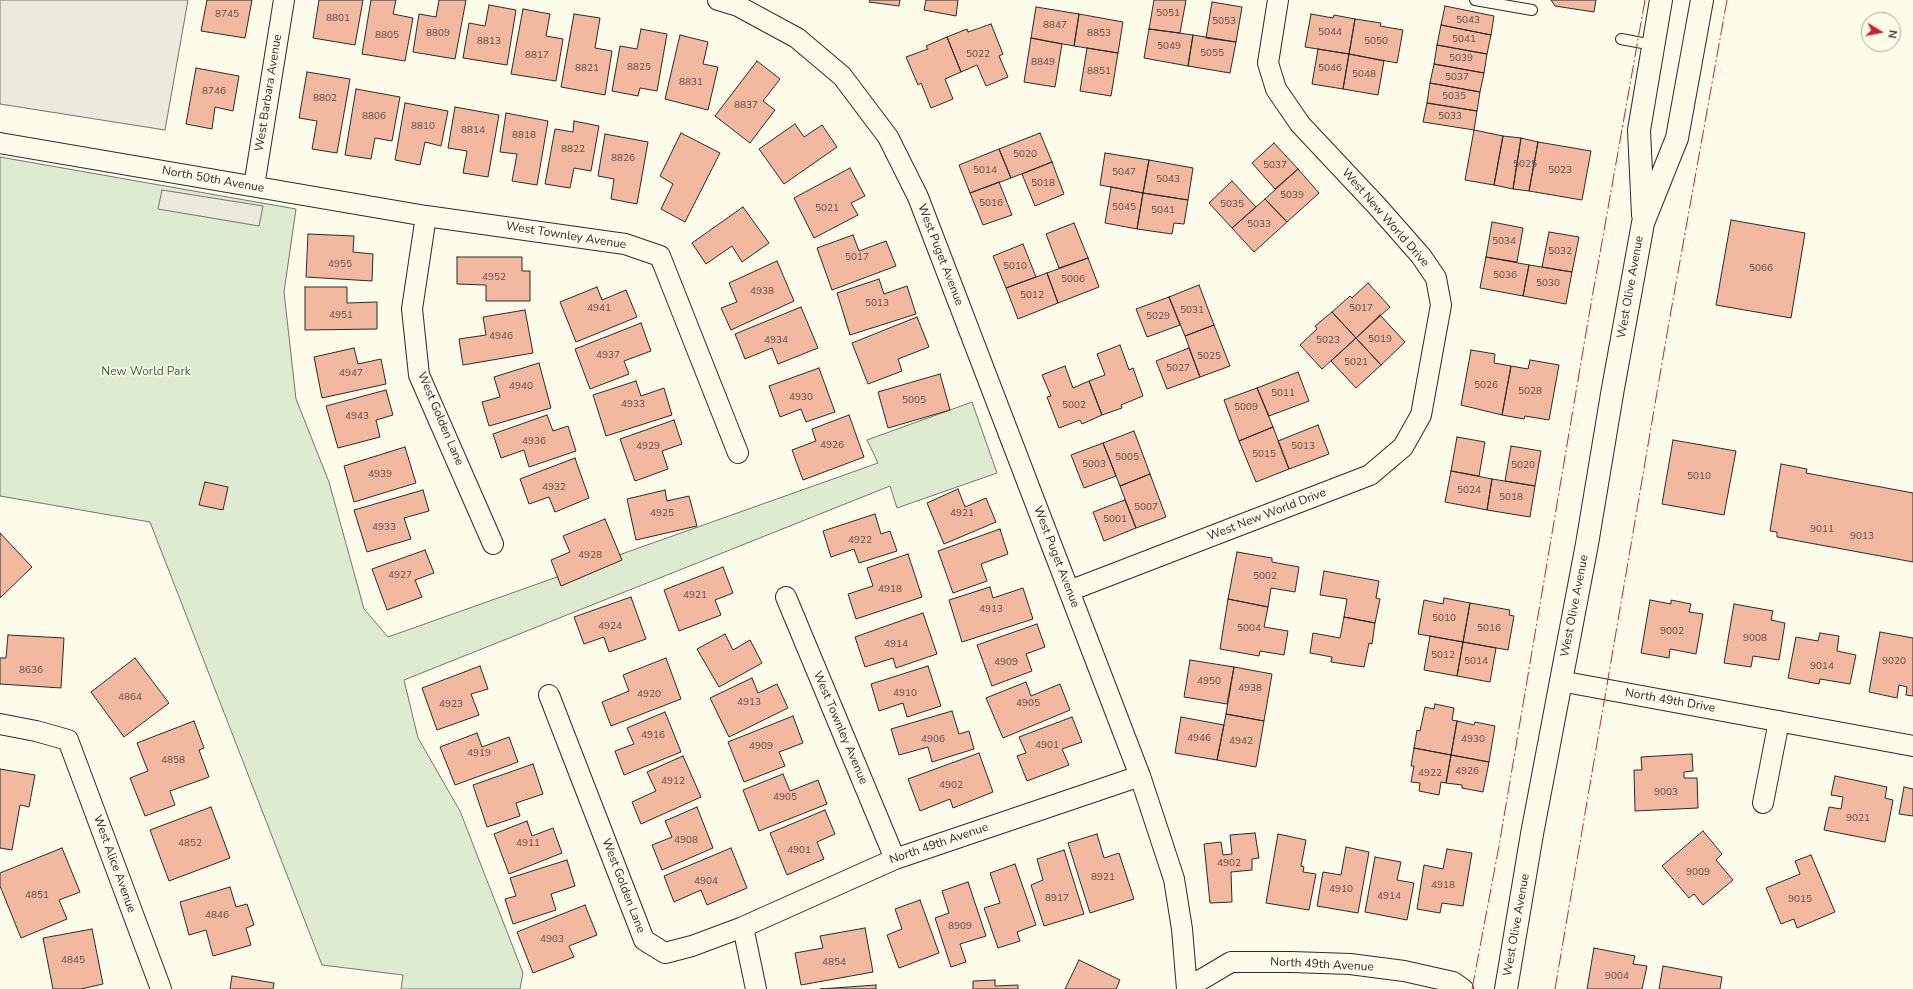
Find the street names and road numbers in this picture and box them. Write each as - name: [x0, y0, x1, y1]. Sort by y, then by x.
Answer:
- street label: West Barbara Avenue: [253, 33, 285, 153]
- street label: North 50th Avenue: [161, 164, 265, 196]
- street label: West New World Drive: [1338, 166, 1432, 270]
- street label: West Puget Avenue: [914, 202, 966, 308]
- street label: West Townley Avenue: [505, 219, 627, 253]
- street label: West Olive Avenue: [1615, 235, 1647, 339]
- street label: West Golden Lane: [414, 370, 466, 468]
- street label: West New World Drive: [1206, 486, 1328, 544]
- street label: West Puget Avenue: [1030, 504, 1082, 610]
- street label: West Olive Avenue: [1558, 554, 1592, 658]
- street label: West Townley Avenue: [810, 669, 870, 787]
- street label: North 49th Drive: [1624, 686, 1716, 716]
- street label: West Alice Avenue: [90, 813, 138, 915]
- street label: North 49th Avenue: [888, 820, 990, 868]
- street label: West Golden Lane: [598, 837, 648, 935]
- street label: West Olive Avenue: [1501, 873, 1533, 977]
- street label: North 49th Avenue: [1270, 955, 1374, 975]

